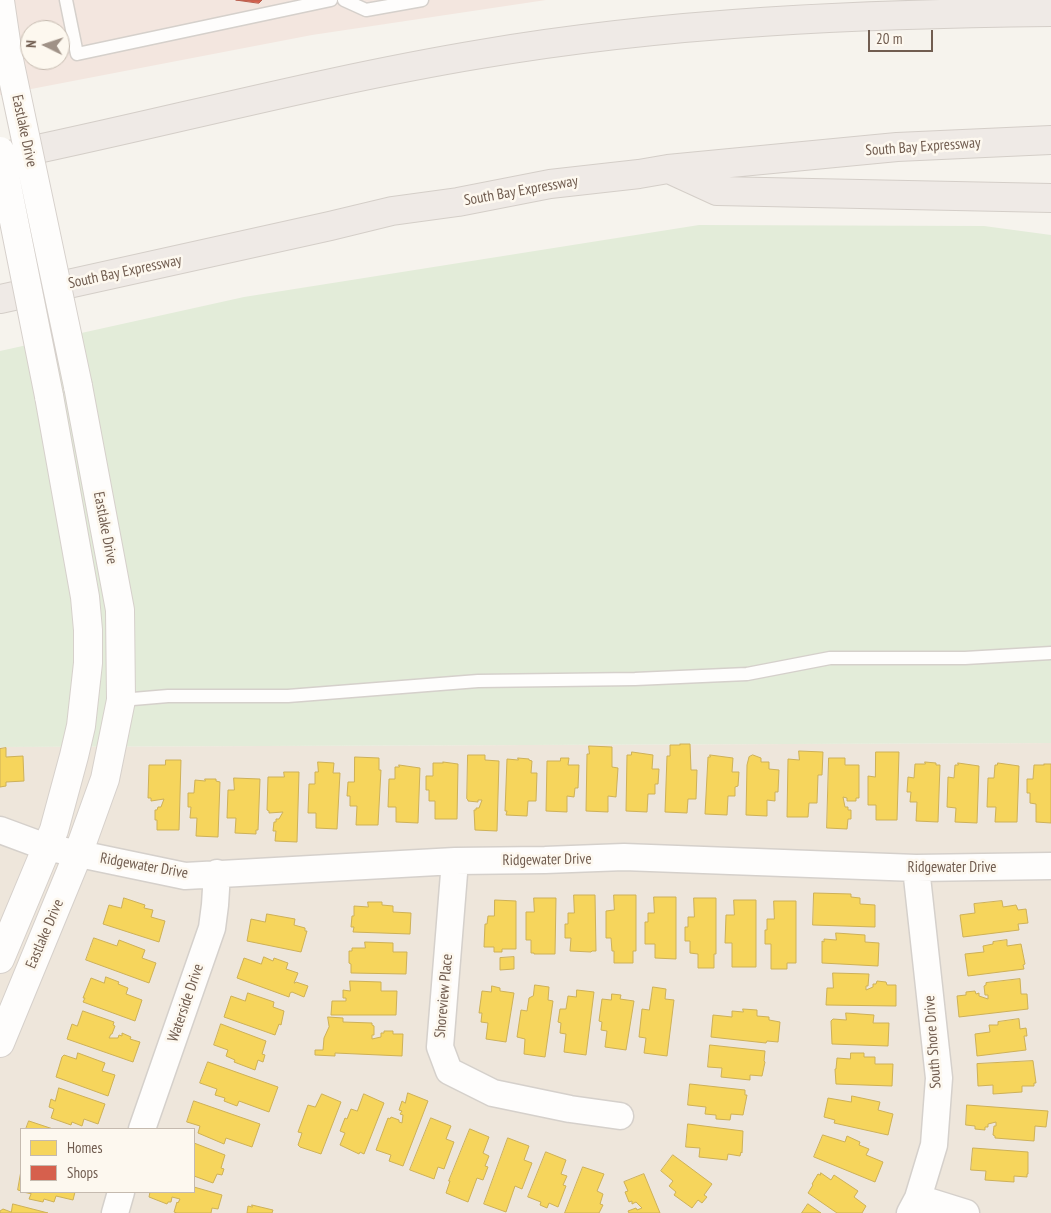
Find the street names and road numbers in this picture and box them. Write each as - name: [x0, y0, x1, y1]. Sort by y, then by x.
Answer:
- street label: Eastlake Drive: [8, 93, 40, 169]
- street label: South Bay Expressway: [865, 134, 981, 160]
- street label: South Bay Expressway: [463, 172, 579, 210]
- street label: South Bay Expressway: [67, 251, 183, 293]
- street label: Eastlake Drive: [89, 490, 121, 566]
- street label: Ridgewater Drive: [99, 849, 189, 883]
- street label: Ridgewater Drive: [502, 850, 592, 870]
- street label: Ridgewater Drive: [907, 859, 997, 877]
- street label: Eastlake Drive: [22, 897, 68, 971]
- street label: Shoreview Place: [431, 953, 457, 1039]
- street label: Waterside Drive: [164, 962, 208, 1044]
- street label: South Shore Drive: [921, 995, 945, 1089]

